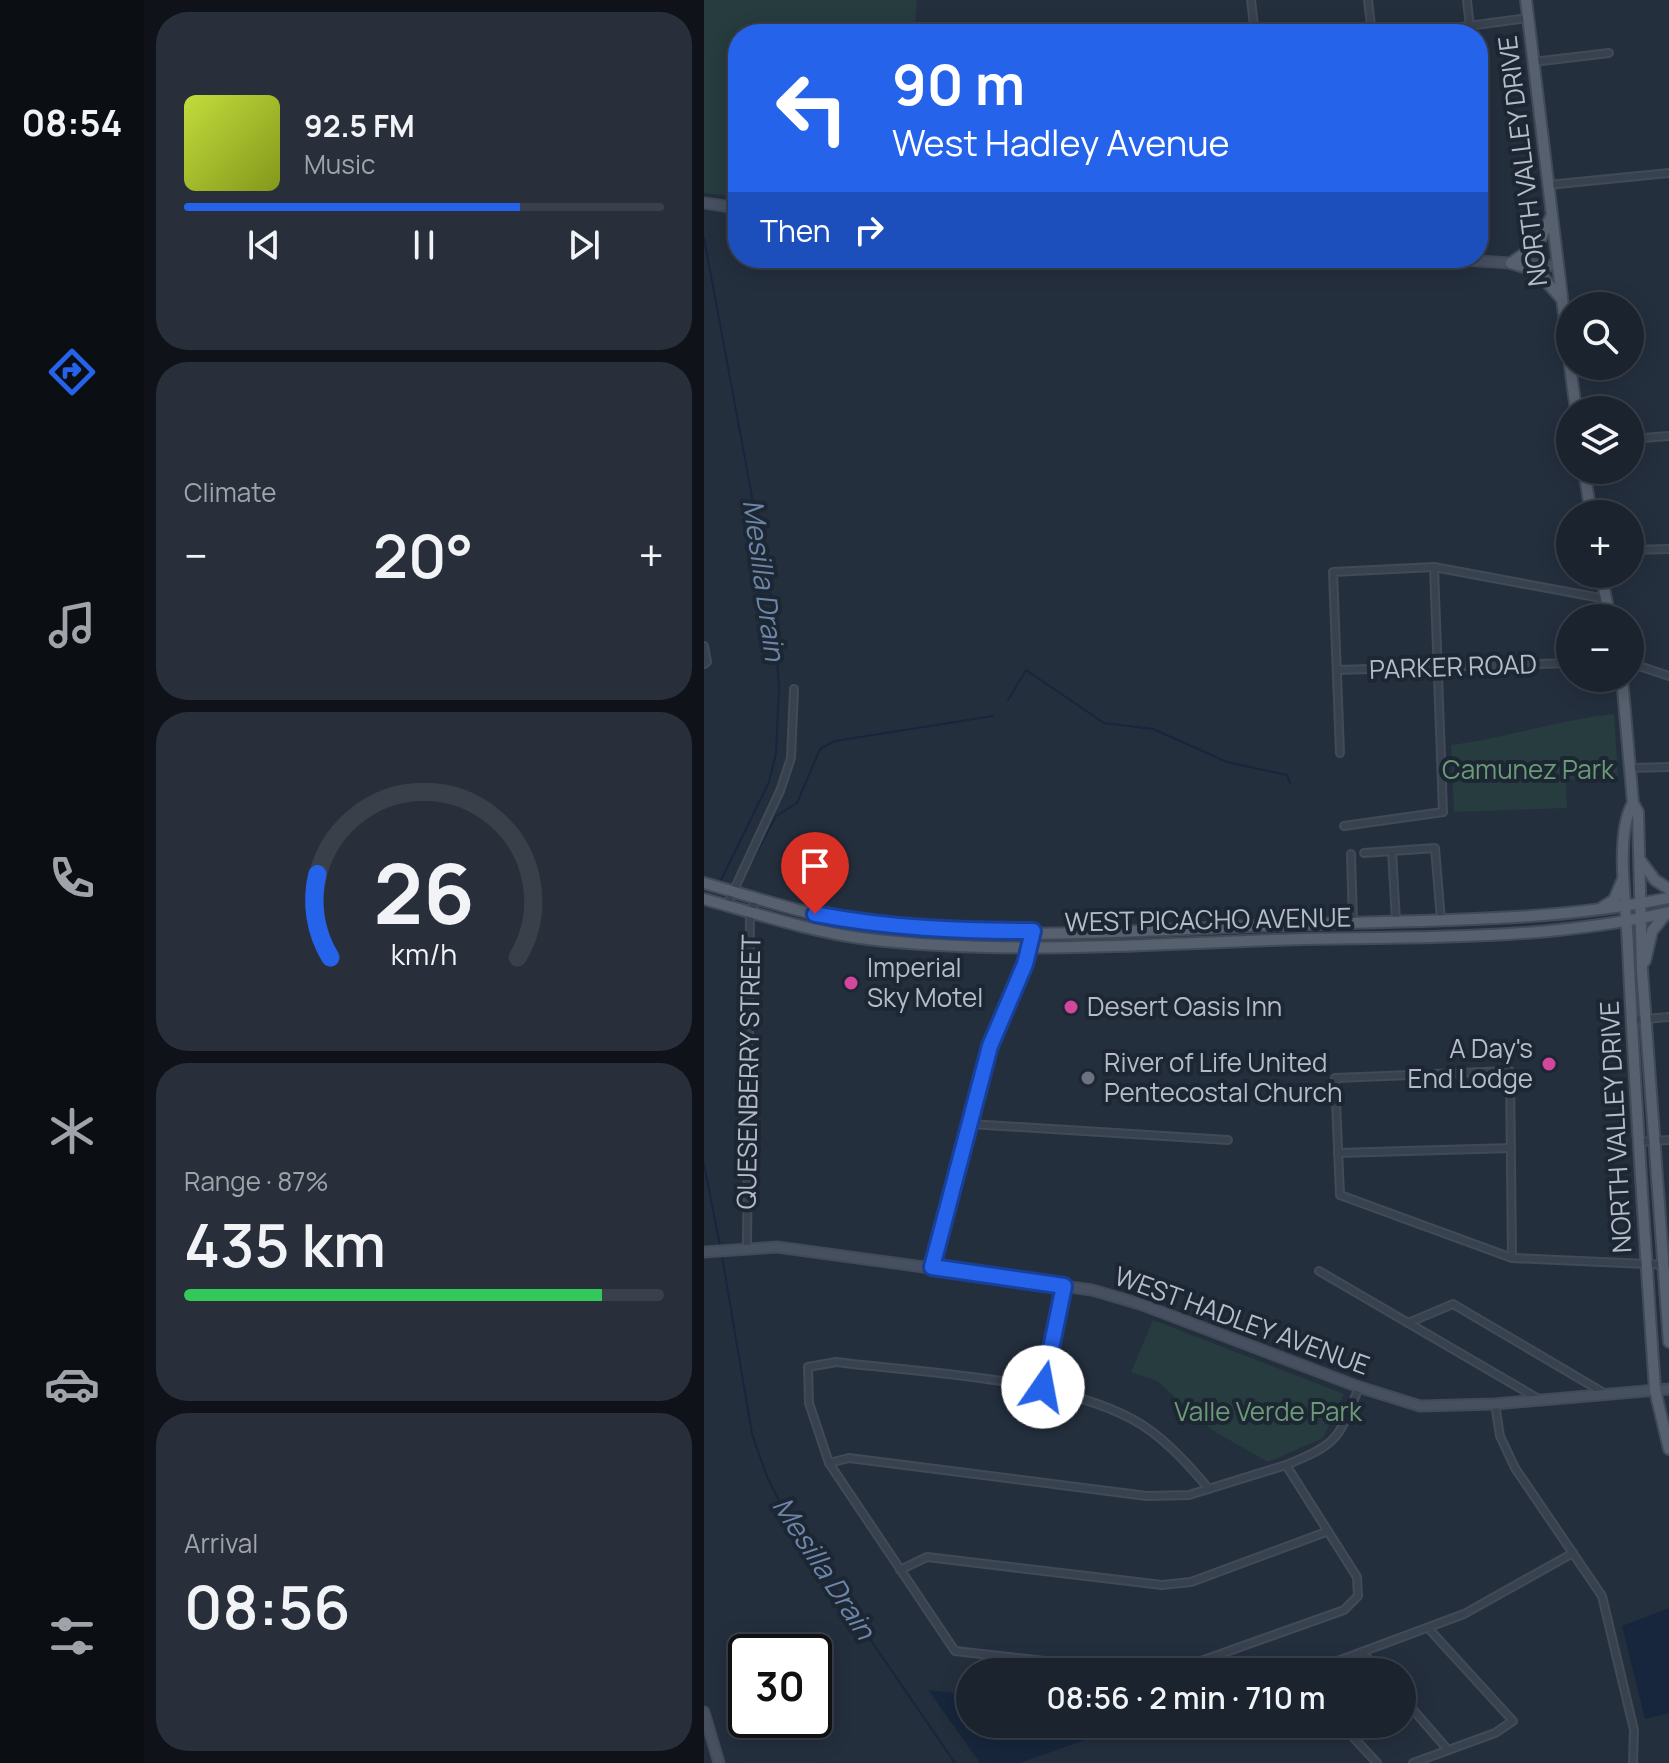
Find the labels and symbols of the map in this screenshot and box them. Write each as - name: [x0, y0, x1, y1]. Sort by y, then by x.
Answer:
- street label: NORTH VALLEY DRIVE: [1489, 34, 1555, 289]
- water label: Mesilla Drain: [735, 497, 795, 664]
- street label: PARKER ROAD: [1369, 645, 1537, 687]
- park label: Camunez Park: [1442, 751, 1615, 787]
- pin: [781, 832, 849, 914]
- street label: WEST PICACHO AVENUE: [1064, 899, 1352, 939]
- street label: QUESENBERRY STREET: [728, 934, 768, 1210]
- place label: Imperial Sky Motel: [867, 949, 983, 1015]
- marker: Imperial Sky Motel: [842, 974, 860, 992]
- place label: Desert Oasis Inn: [1087, 988, 1282, 1024]
- marker: Desert Oasis Inn: [1062, 998, 1080, 1016]
- street label: NORTH VALLEY DRIVE: [1590, 1000, 1640, 1254]
- place label: A Day's End Lodge: [1408, 1030, 1533, 1096]
- place label: River of Life United Pentecostal Church: [1104, 1044, 1342, 1110]
- marker: A Day's End Lodge: [1540, 1055, 1558, 1073]
- marker: River of Life United Pentecostal Church: [1079, 1069, 1097, 1087]
- street label: WEST HADLEY AVENUE: [1110, 1257, 1375, 1383]
- position arrow: [1001, 1345, 1085, 1429]
- park label: Valle Verde Park: [1174, 1393, 1363, 1429]
- water label: Mesilla Drain: [765, 1489, 886, 1647]
- speed limit sign: 30: [728, 1634, 832, 1738]

